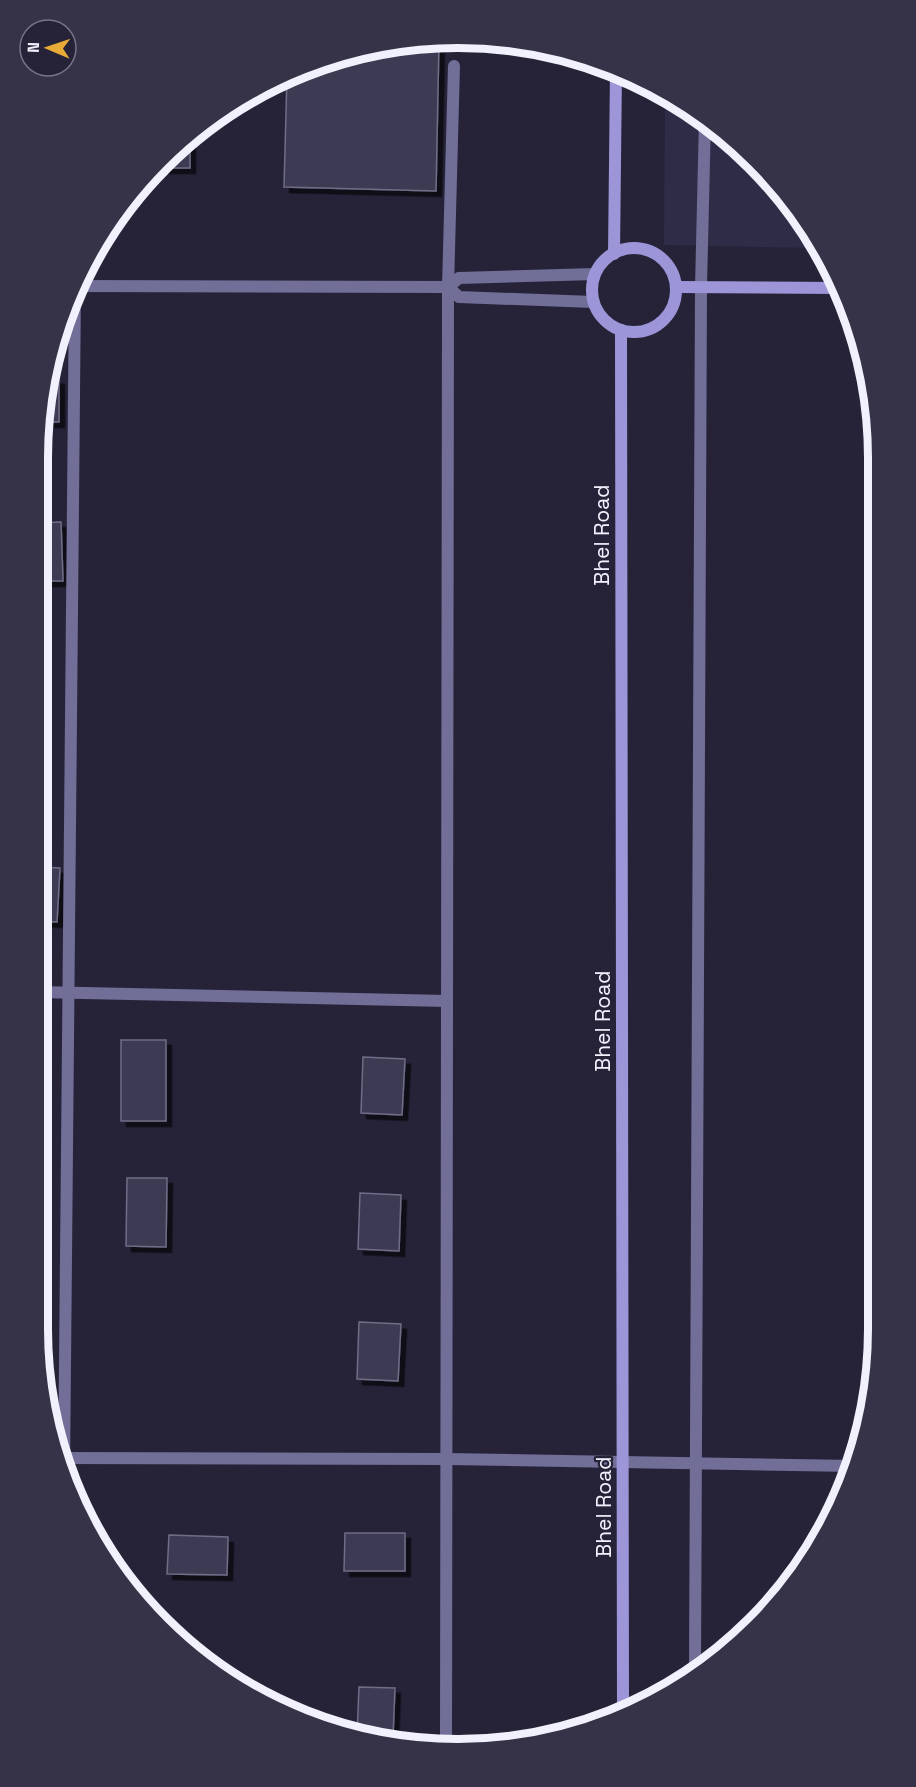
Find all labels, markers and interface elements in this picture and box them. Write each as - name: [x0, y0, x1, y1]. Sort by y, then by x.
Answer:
- north arrow: [18, 18, 78, 78]
- text: N: [23, 42, 44, 53]
- street label: Bhel Road: [588, 484, 615, 586]
- street label: Bhel Road: [589, 970, 616, 1072]
- street label: Bhel Road: [590, 1456, 617, 1558]

